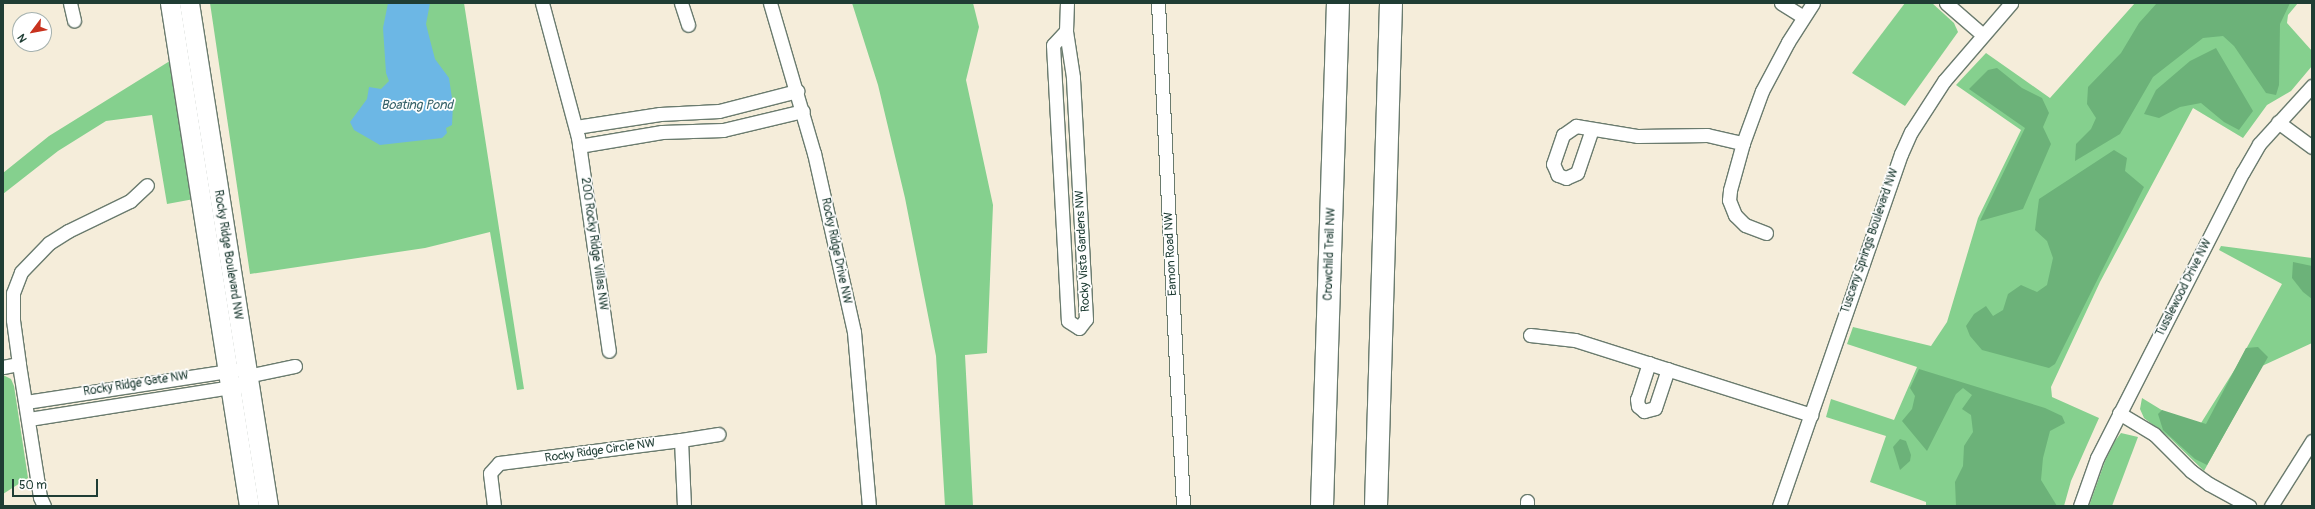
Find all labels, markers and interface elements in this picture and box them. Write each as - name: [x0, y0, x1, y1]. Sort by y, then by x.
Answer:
- north arrow: [12, 12, 52, 52]
- text: N: [15, 31, 30, 45]
- water label: Boating Pond: [381, 97, 453, 113]
- street label: Tuscany Springs Boulevard NW: [1838, 166, 1902, 316]
- street label: 200 Rocky Ridge Villas NW: [578, 176, 610, 312]
- street label: Rocky Ridge Boulevard NW: [211, 189, 245, 321]
- street label: Rocky Vista Gardens NW: [1073, 190, 1093, 312]
- street label: Rocky Ridge Drive NW: [818, 197, 854, 305]
- street label: Crowchild Trail NW: [1321, 207, 1339, 301]
- street label: Eamon Road NW: [1162, 212, 1180, 296]
- street label: Tusslewood Drive NW: [2153, 237, 2215, 339]
- street label: Rocky Ridge Gate NW: [82, 369, 190, 399]
- street label: Rocky Ridge Circle NW: [544, 436, 656, 466]
- scale bar: [14, 471, 100, 497]
- text: 50 m: [19, 478, 47, 493]

